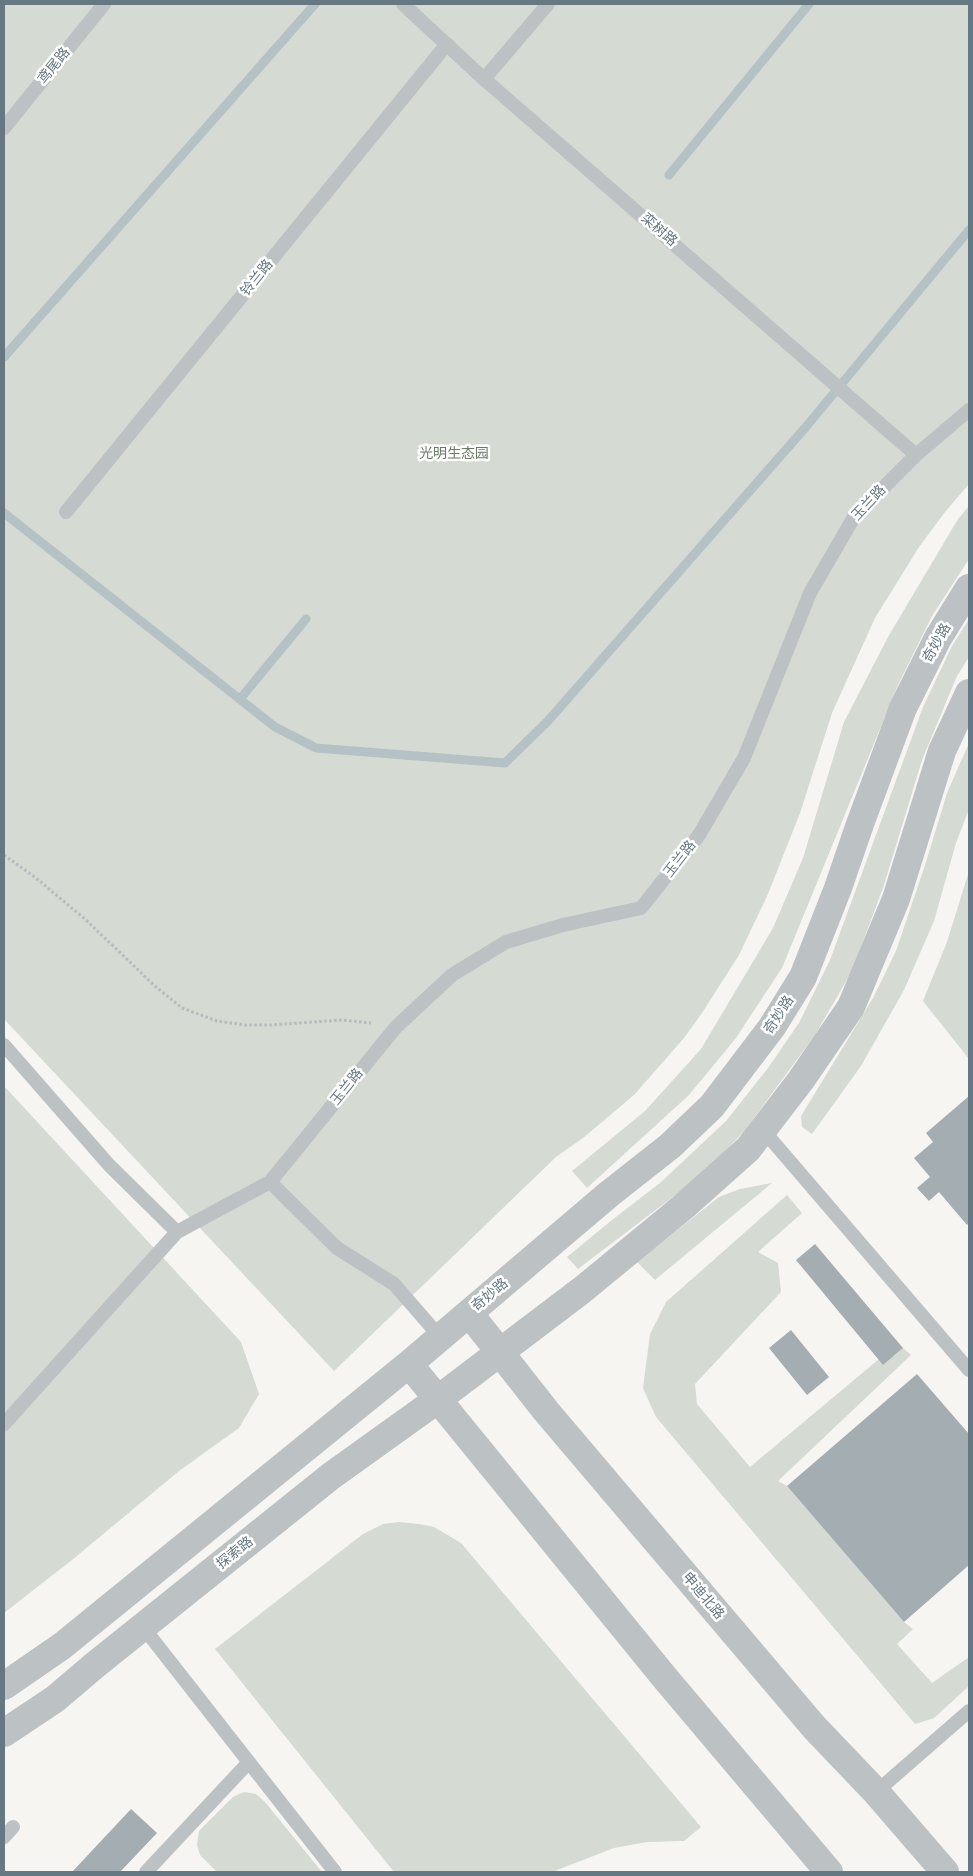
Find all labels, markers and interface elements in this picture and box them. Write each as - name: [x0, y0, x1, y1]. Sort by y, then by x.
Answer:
- street label: 鸢尾路: [34, 44, 74, 88]
- street label: 栾树路: [638, 210, 680, 250]
- street label: 铃兰路: [237, 256, 277, 300]
- park label: 光明生态园: [419, 446, 489, 462]
- street label: 玉兰路: [849, 482, 889, 524]
- street label: 奇妙路: [919, 621, 955, 665]
- street label: 玉兰路: [660, 837, 700, 881]
- street label: 奇妙路: [761, 993, 797, 1037]
- street label: 玉兰路: [327, 1065, 367, 1109]
- street label: 奇妙路: [469, 1275, 511, 1315]
- street label: 探索路: [213, 1533, 257, 1573]
- street label: 申迪北路: [679, 1569, 727, 1623]

